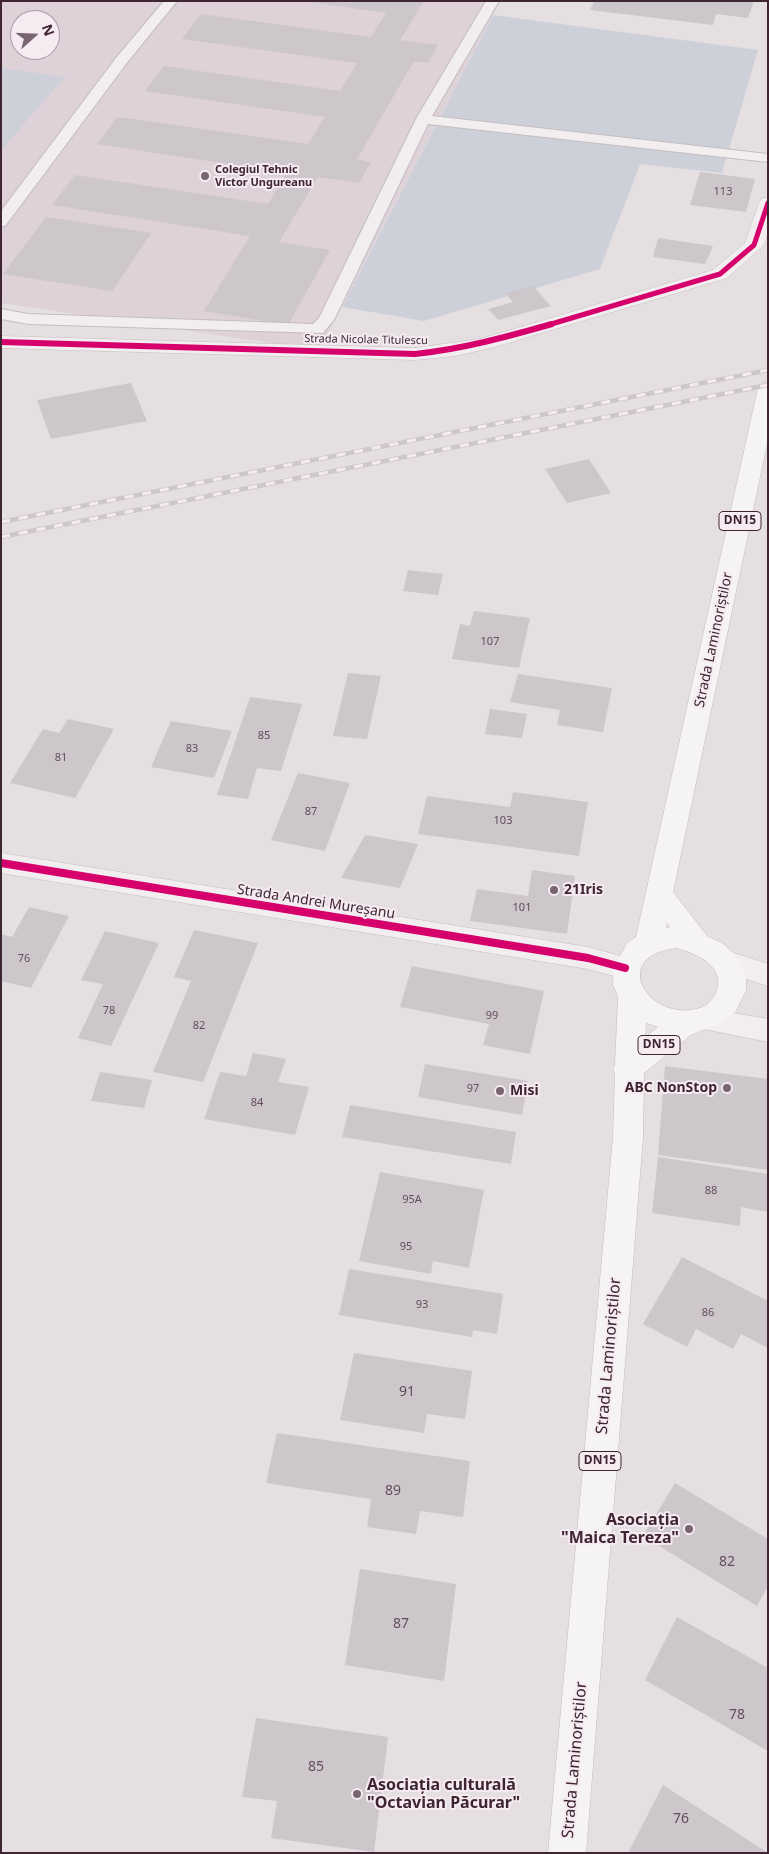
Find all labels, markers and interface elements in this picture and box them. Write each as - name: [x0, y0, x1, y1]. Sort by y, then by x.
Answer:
- north arrow: [10, 10, 60, 60]
- text: N: [38, 21, 59, 39]
- place label: Colegiul Tehnic Victor Ungureanu: [215, 163, 312, 189]
- marker: Colegiul Tehnic Victor Ungureanu: [199, 170, 211, 182]
- house number: 113: [714, 185, 732, 199]
- street label: Strada Nicolae Titulescu: [304, 332, 428, 348]
- road number: DN15: [719, 512, 761, 530]
- street label: Strada Laminoriștilor: [691, 571, 737, 709]
- house number: 107: [481, 635, 499, 649]
- house number: 85: [258, 729, 270, 743]
- house number: 83: [186, 742, 198, 756]
- house number: 81: [55, 751, 67, 765]
- house number: 87: [305, 805, 317, 819]
- house number: 103: [494, 814, 512, 828]
- street label: Strada Andrei Mureșanu: [236, 881, 396, 923]
- place label: 21Iris: [564, 882, 603, 898]
- marker: 21Iris: [548, 884, 560, 896]
- house number: 101: [513, 901, 531, 915]
- house number: 76: [18, 952, 30, 966]
- house number: 78: [103, 1004, 115, 1018]
- house number: 99: [486, 1009, 498, 1023]
- house number: 82: [193, 1019, 205, 1033]
- road number: DN15: [638, 1036, 680, 1054]
- place label: ABC NonStop: [625, 1080, 717, 1096]
- house number: 97: [467, 1082, 479, 1096]
- marker: ABC NonStop: [721, 1082, 733, 1094]
- place label: Misi: [510, 1083, 539, 1099]
- marker: Misi: [494, 1085, 506, 1097]
- house number: 84: [251, 1096, 263, 1110]
- house number: 88: [705, 1184, 717, 1198]
- house number: 95A: [402, 1193, 422, 1207]
- house number: 95: [400, 1240, 412, 1254]
- street label: Strada Laminoriștilor: [593, 1277, 625, 1435]
- house number: 93: [416, 1298, 428, 1312]
- house number: 86: [702, 1306, 714, 1320]
- house number: 91: [399, 1384, 415, 1400]
- road number: DN15: [579, 1452, 621, 1470]
- house number: 89: [385, 1483, 401, 1499]
- place label: Asociația "Maica Tereza": [561, 1510, 679, 1548]
- marker: Asociația "Maica Tereza": [683, 1523, 695, 1535]
- house number: 82: [719, 1554, 735, 1570]
- house number: 87: [393, 1616, 409, 1632]
- street label: Strada Laminoriștilor: [559, 1681, 591, 1839]
- house number: 78: [729, 1707, 745, 1723]
- house number: 85: [308, 1759, 324, 1775]
- place label: Asociația culturală "Octavian Păcurar": [367, 1775, 520, 1813]
- marker: Asociația culturală "Octavian Păcurar": [351, 1788, 363, 1800]
- house number: 76: [673, 1811, 689, 1827]

